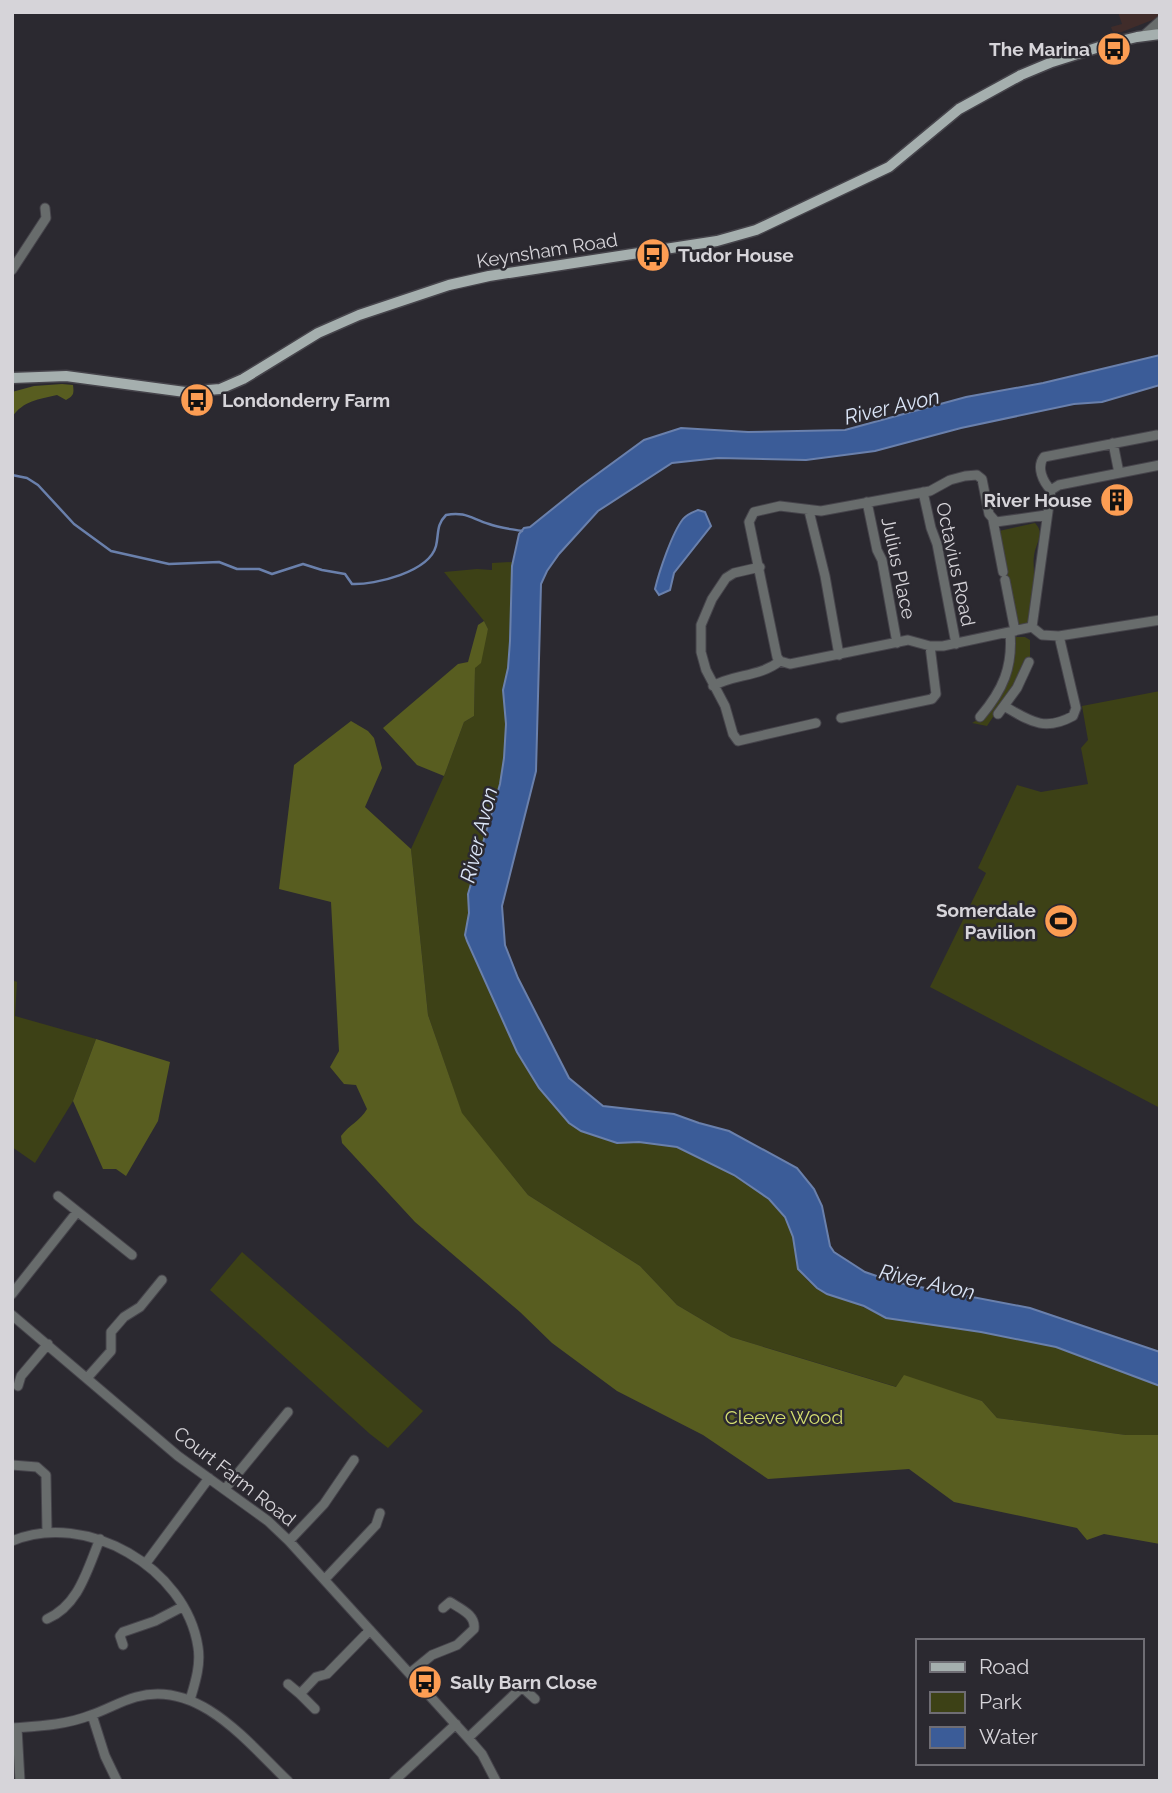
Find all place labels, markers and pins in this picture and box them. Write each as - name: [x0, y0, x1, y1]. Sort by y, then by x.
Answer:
- bus stop icon: The Marina: [1095, 30, 1133, 68]
- place label: The Marina: [989, 38, 1090, 60]
- bus stop icon: Tudor House: [634, 236, 672, 274]
- place label: Tudor House: [678, 244, 794, 266]
- bus stop icon: Londonderry Farm: [178, 381, 216, 419]
- place label: Londonderry Farm: [222, 389, 390, 411]
- building icon: River House: [1098, 481, 1136, 519]
- place label: River House: [984, 489, 1092, 511]
- place label: Somerdale Pavilion: [936, 899, 1036, 943]
- sports icon: Somerdale Pavilion: [1042, 902, 1080, 940]
- bus stop icon: Sally Barn Close: [406, 1663, 444, 1701]
- place label: Sally Barn Close: [450, 1671, 597, 1693]

